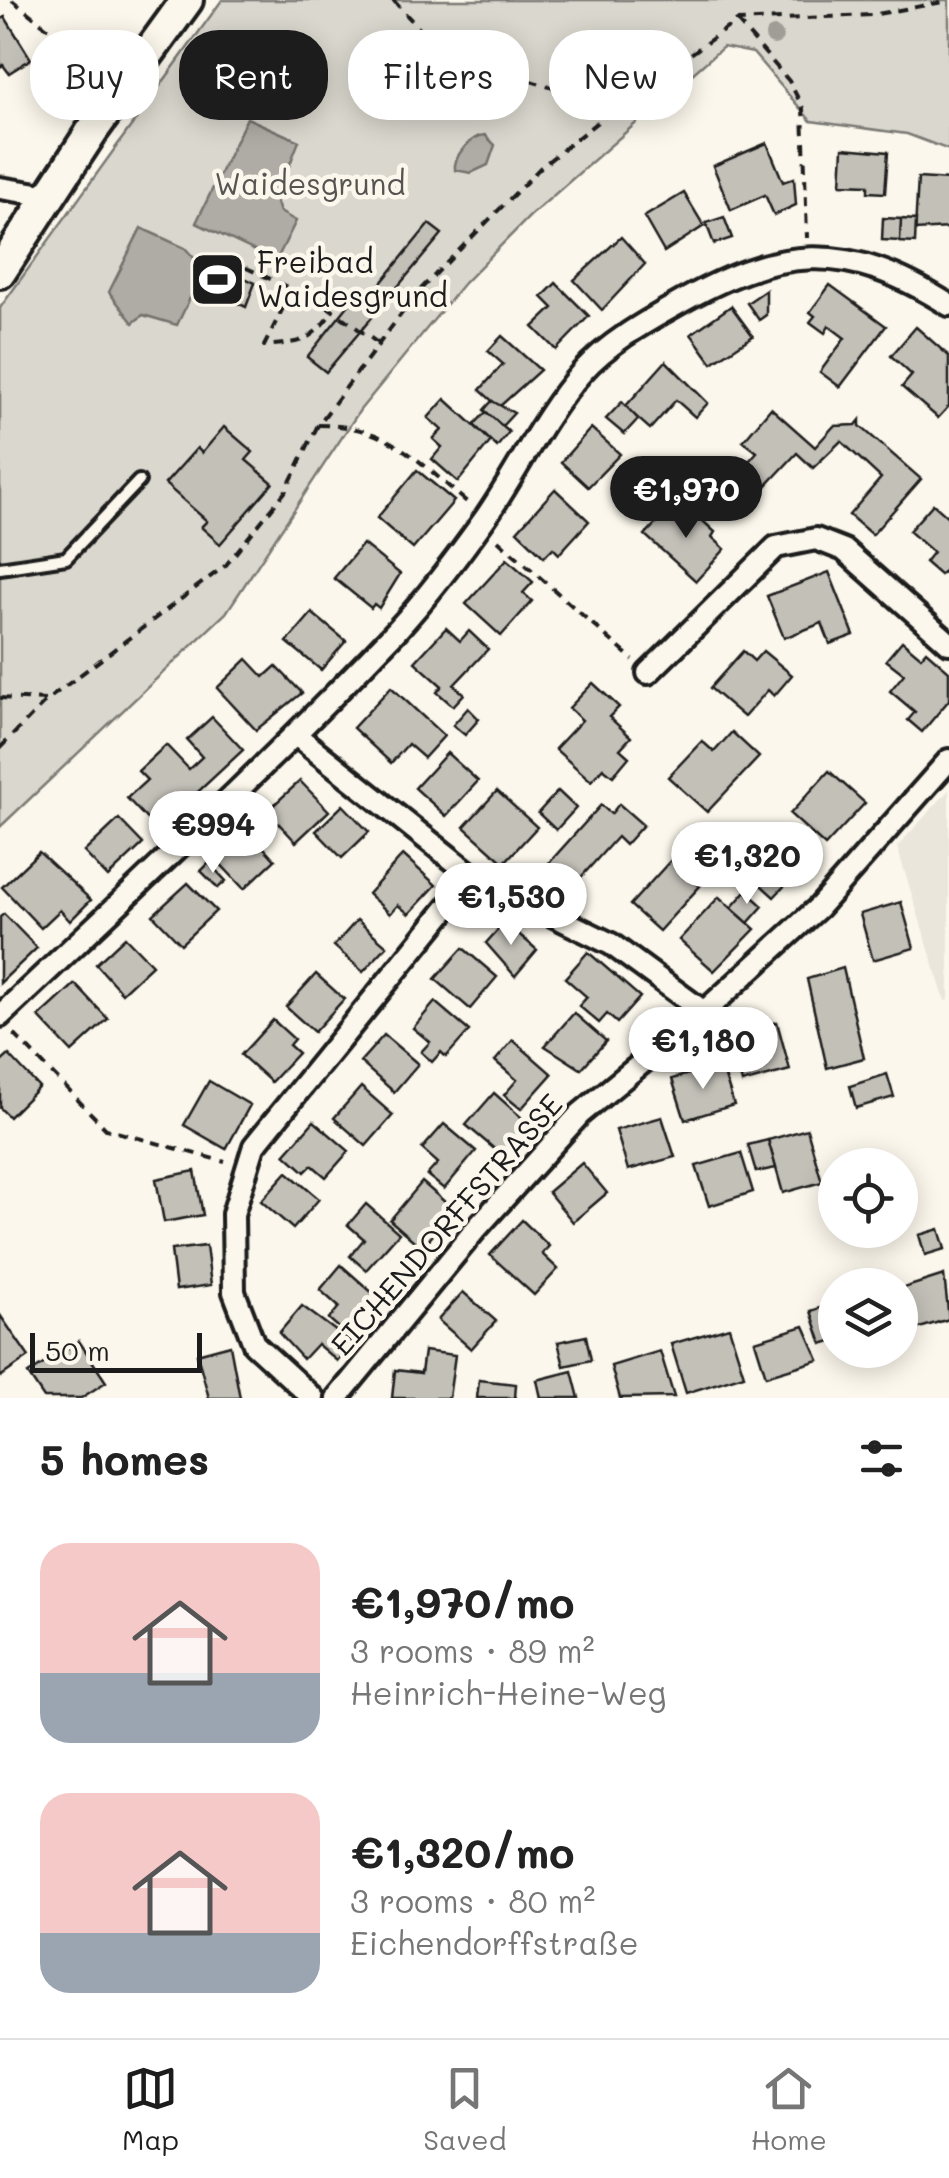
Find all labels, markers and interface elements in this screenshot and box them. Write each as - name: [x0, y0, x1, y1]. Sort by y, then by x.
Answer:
- chip: Buy: [30, 30, 159, 120]
- chip: Rent: [179, 30, 328, 120]
- chip: Filters: [348, 30, 529, 120]
- chip: New: [549, 30, 693, 120]
- park label: Waidesgrund: [215, 163, 405, 203]
- place label: Freibad Waidesgrund: [257, 241, 448, 315]
- sports icon: Freibad Waidesgrund: [188, 250, 248, 310]
- pin: €1,970: [605, 456, 767, 541]
- text: €1,970: [632, 467, 740, 509]
- pin: €994: [154, 791, 272, 876]
- text: €994: [171, 802, 255, 844]
- pin: €1,320: [666, 822, 828, 907]
- text: €1,320: [693, 833, 801, 875]
- pin: €1,530: [430, 863, 592, 948]
- text: €1,530: [457, 874, 565, 916]
- pin: €1,180: [622, 1007, 784, 1092]
- text: €1,180: [651, 1018, 755, 1060]
- street label: EICHENDORFFSTRASSE: [321, 1084, 570, 1363]
- map controls: [818, 1148, 918, 1368]
- button: locate: [818, 1148, 918, 1248]
- button: layers: [818, 1268, 918, 1368]
- scale bar: [30, 1328, 202, 1372]
- text: 50 m: [45, 1332, 110, 1368]
- text: 5 homes: [40, 1431, 209, 1486]
- icon: filters: [854, 1431, 909, 1486]
- text: €1,970/mo: [350, 1574, 575, 1629]
- icon: home: [120, 1583, 240, 1703]
- text: 3 rooms · 89 m²: [350, 1629, 595, 1671]
- text: Heinrich-Heine-Weg: [350, 1671, 666, 1713]
- text: €1,320/mo: [350, 1824, 575, 1879]
- icon: home: [120, 1833, 240, 1953]
- text: 3 rooms · 80 m²: [350, 1879, 595, 1921]
- text: Eichendorffstraße: [350, 1921, 638, 1963]
- tab: Map: [122, 2061, 179, 2157]
- tab: Saved: [423, 2061, 506, 2157]
- tab: Home: [751, 2061, 827, 2157]

